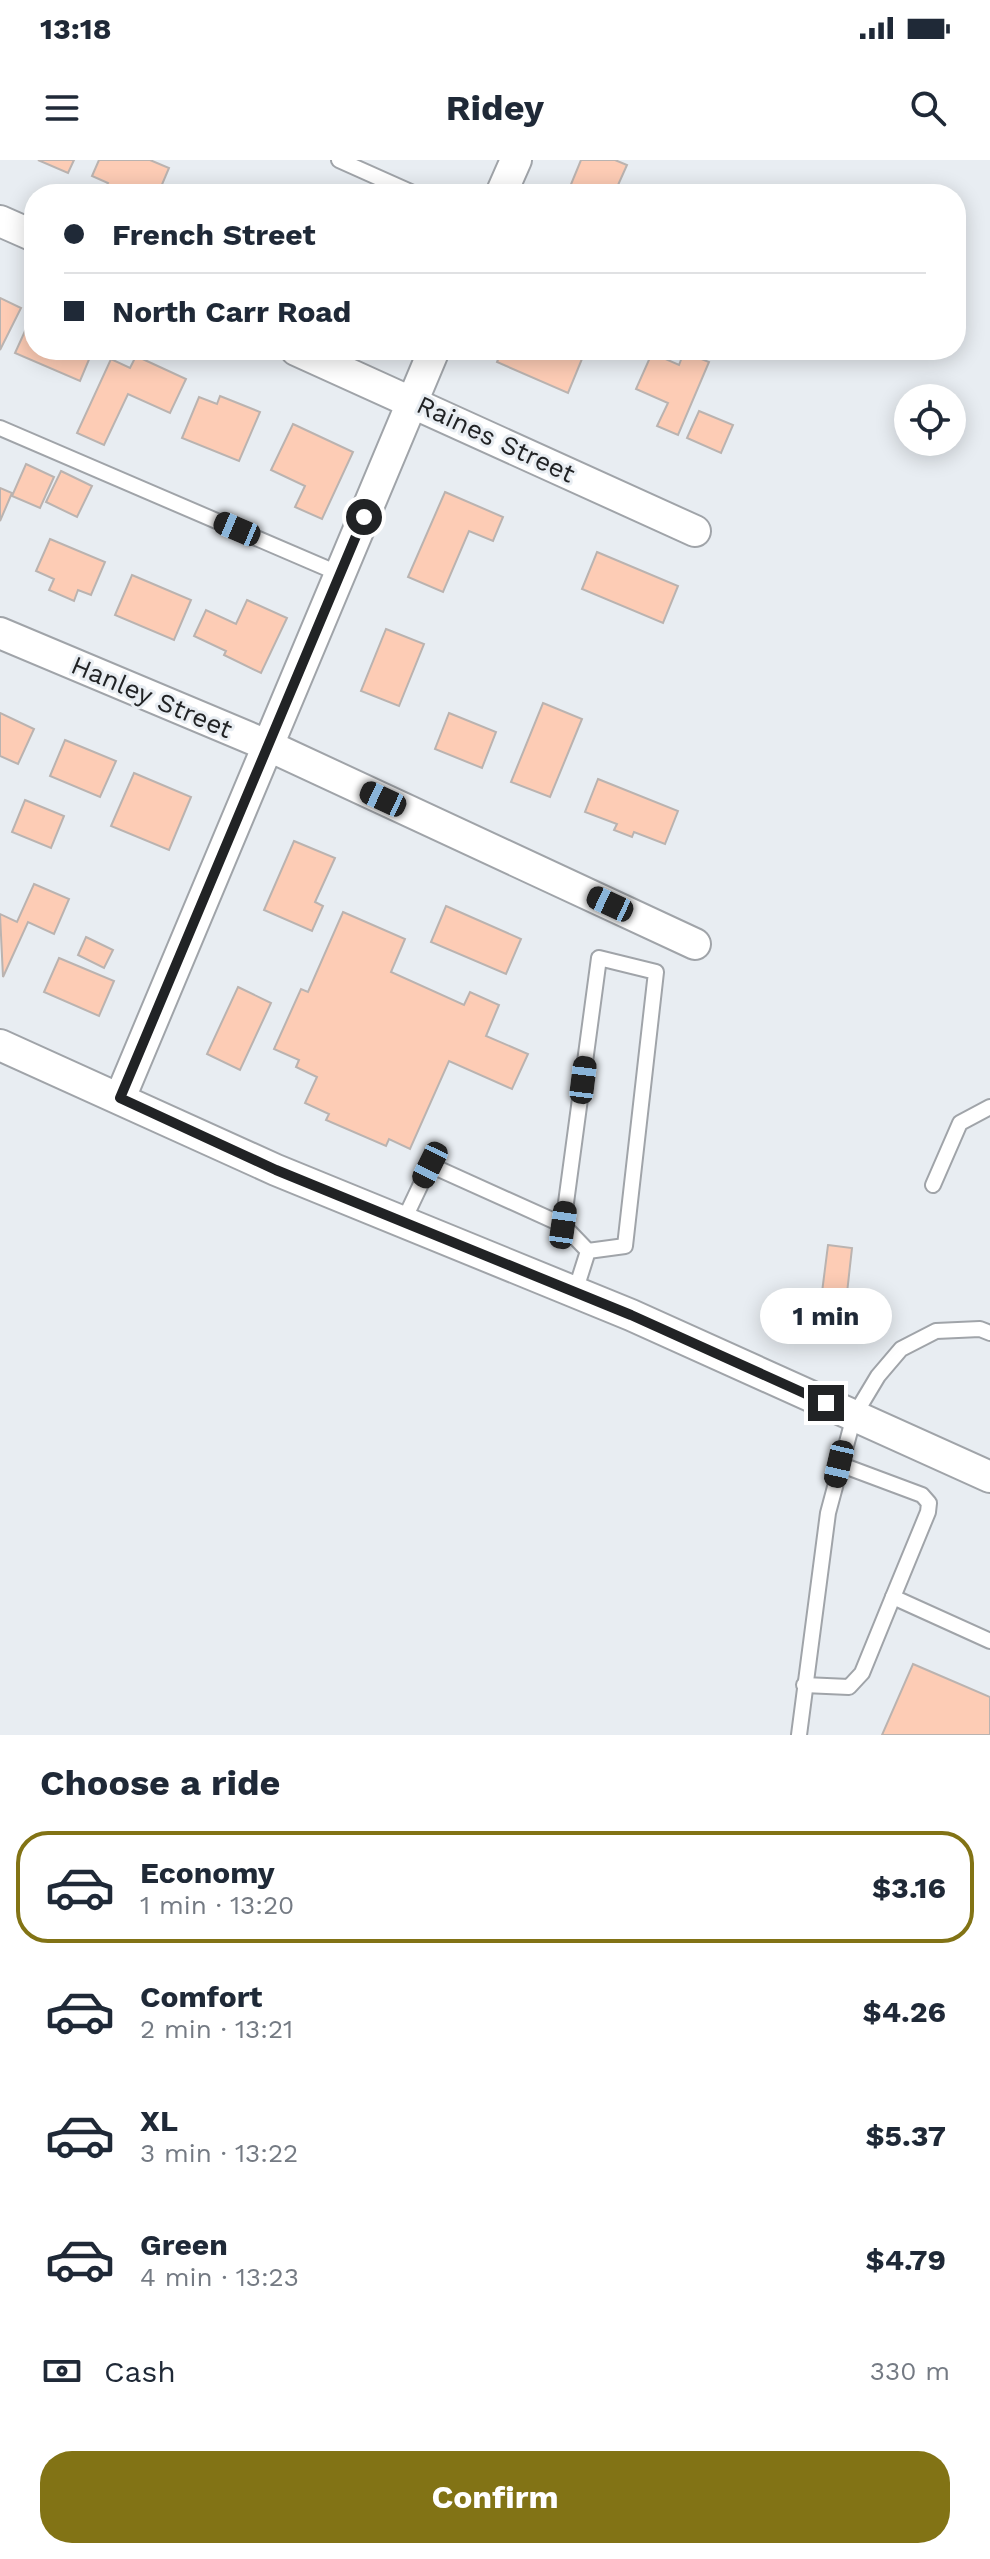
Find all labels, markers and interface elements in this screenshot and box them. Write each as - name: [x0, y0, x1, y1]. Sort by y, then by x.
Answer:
- text: 13:18: [40, 11, 112, 46]
- icon: menu: [40, 86, 84, 130]
- icon: search: [906, 86, 950, 130]
- text: Ridey: [446, 87, 544, 129]
- text: French Street: [112, 217, 316, 252]
- text: North Carr Road: [112, 294, 351, 329]
- map controls: [894, 384, 966, 456]
- button: locate: [894, 384, 966, 456]
- street label: Raines Street: [412, 389, 580, 489]
- route start: [346, 499, 382, 535]
- car: [210, 509, 264, 549]
- street label: Hanley Street: [67, 650, 237, 744]
- car: [356, 778, 410, 820]
- car: [583, 883, 637, 925]
- car: [568, 1055, 598, 1105]
- car: [409, 1138, 451, 1192]
- car: [548, 1200, 578, 1250]
- callout: 1 min: [760, 1287, 892, 1343]
- text: 1 min: [793, 1301, 859, 1331]
- route end: [808, 1385, 844, 1421]
- car: [822, 1438, 856, 1490]
- text: Choose a ride: [40, 1762, 280, 1804]
- icon: car: [44, 1851, 116, 1923]
- text: Economy: [140, 1855, 275, 1890]
- text: $3.16: [872, 1870, 946, 1905]
- text: 1 min · 13:20: [140, 1890, 294, 1920]
- icon: car: [44, 1975, 116, 2047]
- text: Comfort: [140, 1979, 262, 2014]
- text: $4.26: [862, 1994, 946, 2029]
- text: 2 min · 13:21: [140, 2014, 293, 2044]
- icon: car: [44, 2099, 116, 2171]
- text: XL: [140, 2103, 178, 2138]
- text: $5.37: [865, 2118, 946, 2153]
- text: 3 min · 13:22: [140, 2138, 298, 2168]
- icon: car: [44, 2223, 116, 2295]
- text: Green: [140, 2227, 228, 2262]
- text: $4.79: [865, 2242, 946, 2277]
- text: 4 min · 13:23: [140, 2262, 299, 2292]
- icon: cash: [40, 2349, 84, 2393]
- text: Cash: [104, 2354, 176, 2389]
- text: 330 m: [870, 2356, 950, 2386]
- button: Confirm: [40, 2451, 950, 2543]

